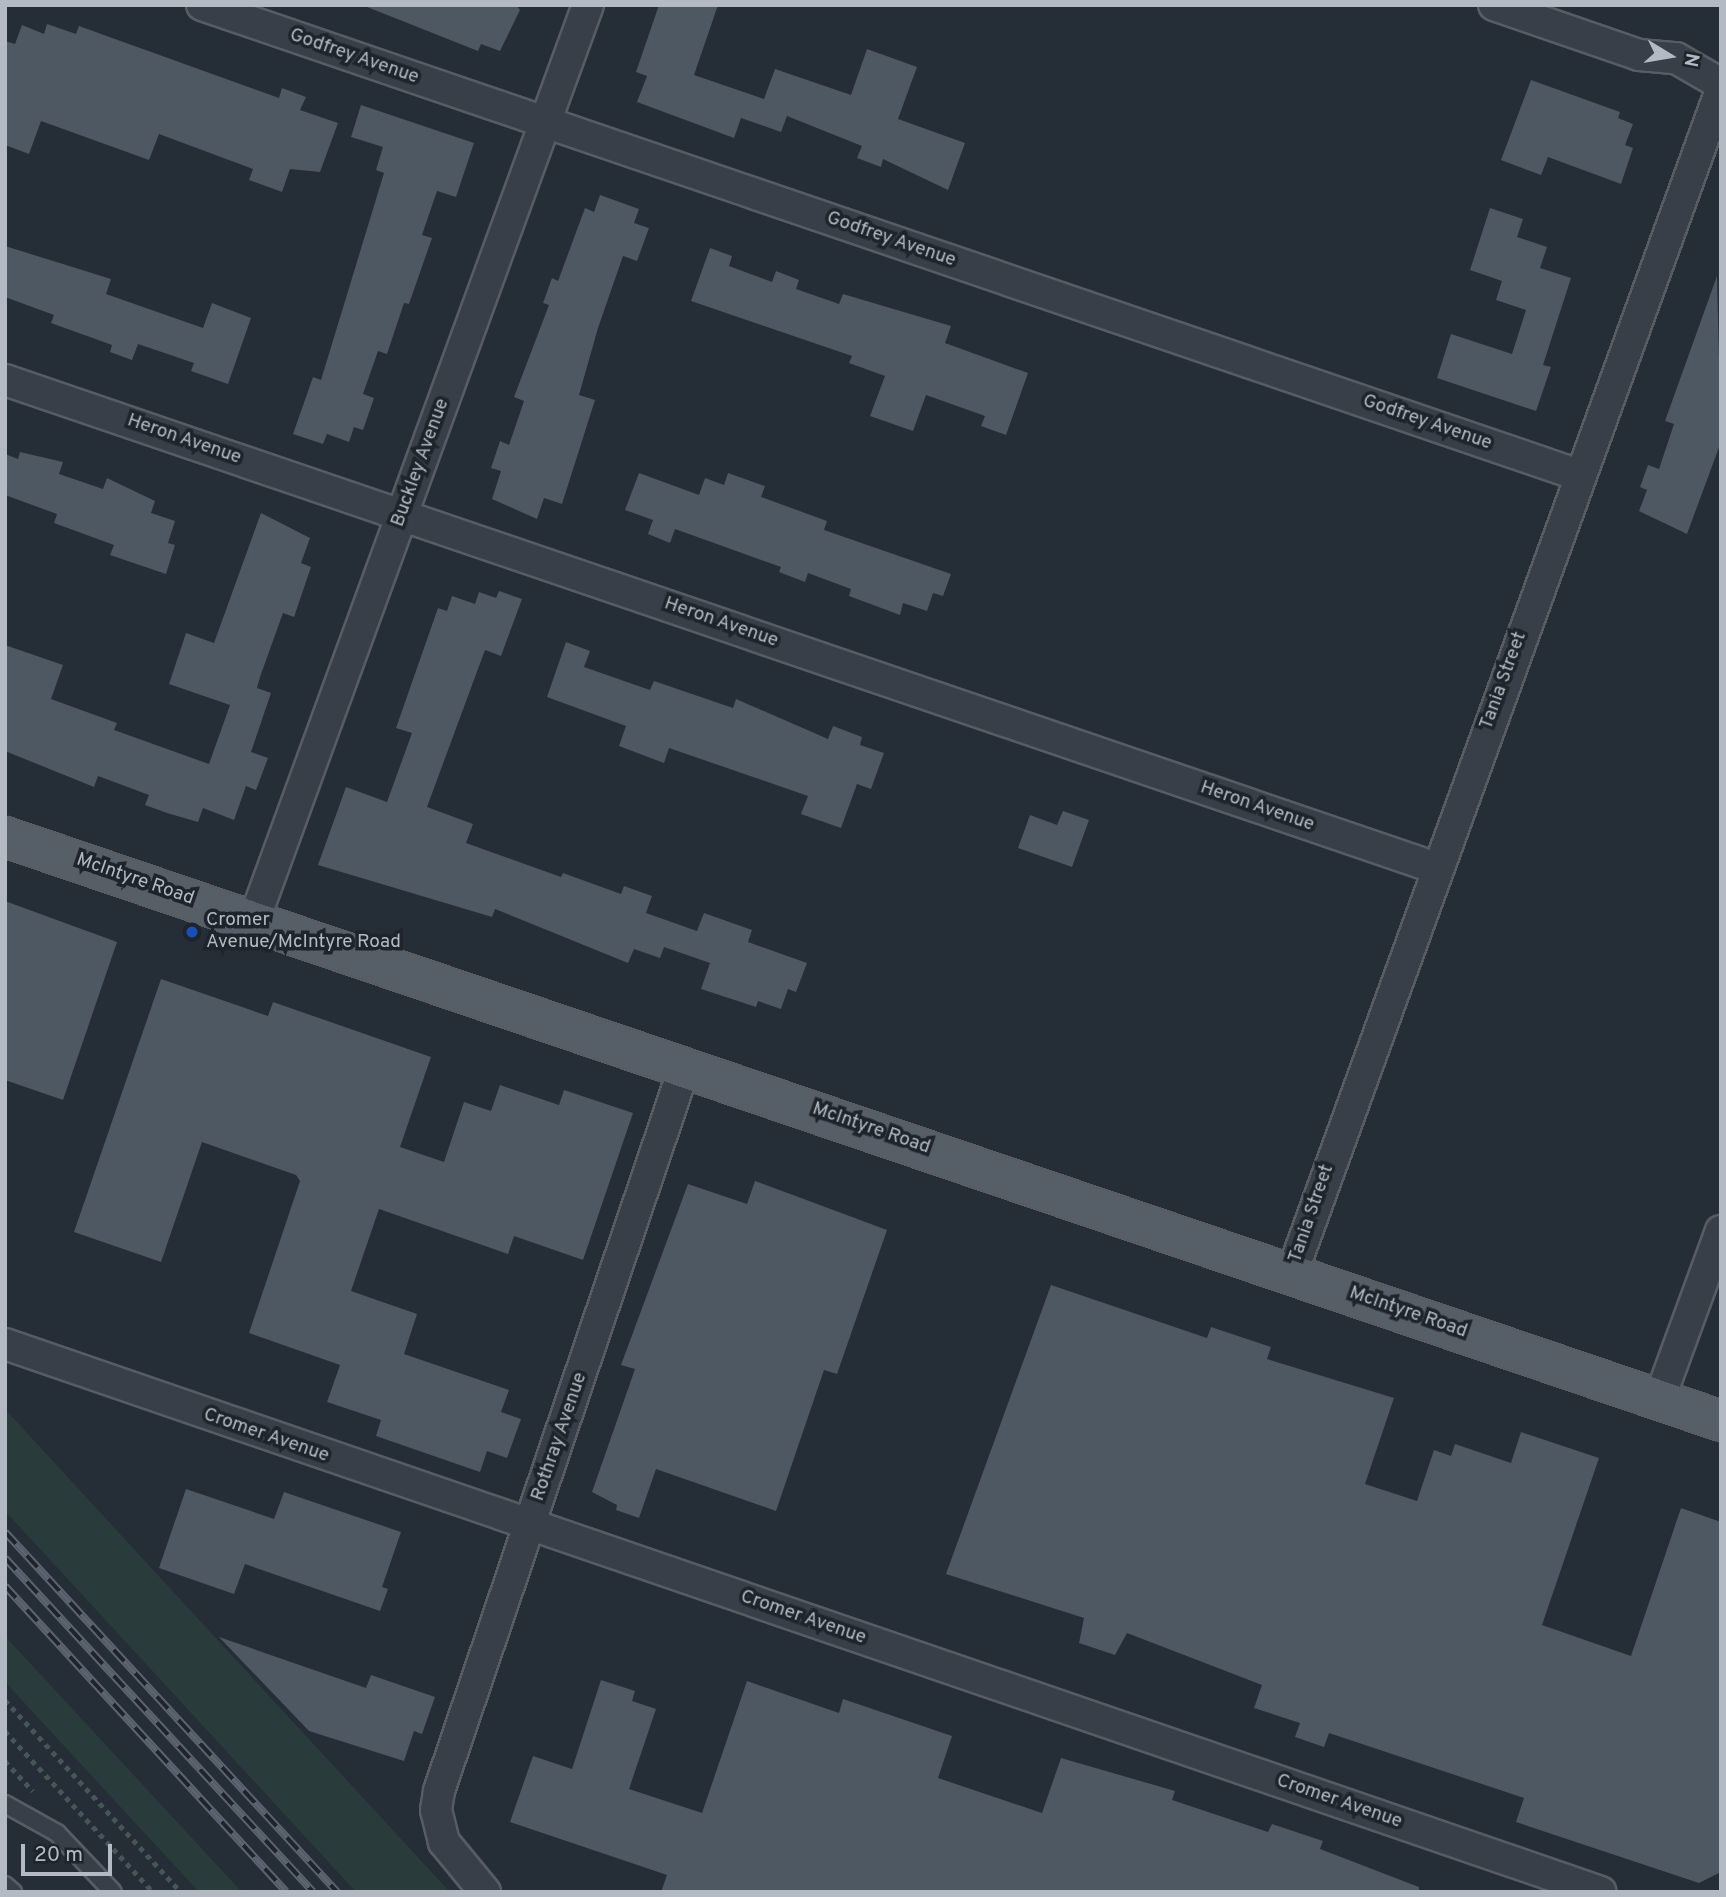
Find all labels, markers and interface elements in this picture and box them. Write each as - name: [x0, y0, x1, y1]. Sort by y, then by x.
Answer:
- north arrow: [1635, 21, 1705, 91]
- street label: Godfrey Avenue: [286, 24, 422, 90]
- text: N: [1678, 51, 1704, 69]
- street label: Godfrey Avenue: [823, 207, 959, 273]
- street label: Godfrey Avenue: [1359, 390, 1495, 456]
- street label: Buckley Avenue: [387, 395, 455, 531]
- street label: Heron Avenue: [124, 410, 244, 470]
- street label: Heron Avenue: [661, 593, 781, 653]
- street label: Tania Street: [1476, 629, 1532, 733]
- street label: Heron Avenue: [1197, 777, 1317, 837]
- street label: McIntyre Road: [73, 849, 197, 911]
- place label: Cromer Avenue/McIntyre Road: [206, 910, 401, 954]
- marker: Cromer Avenue/McIntyre Road: [184, 924, 200, 940]
- street label: McIntyre Road: [809, 1098, 933, 1160]
- street label: Tania Street: [1285, 1162, 1339, 1266]
- street label: McIntyre Road: [1346, 1282, 1470, 1344]
- street label: Rothray Avenue: [527, 1369, 593, 1505]
- street label: Cromer Avenue: [200, 1404, 332, 1468]
- street label: Cromer Avenue: [737, 1586, 869, 1650]
- street label: Cromer Avenue: [1273, 1770, 1405, 1834]
- scale bar: [24, 1830, 116, 1874]
- text: 20 m: [34, 1842, 83, 1869]

